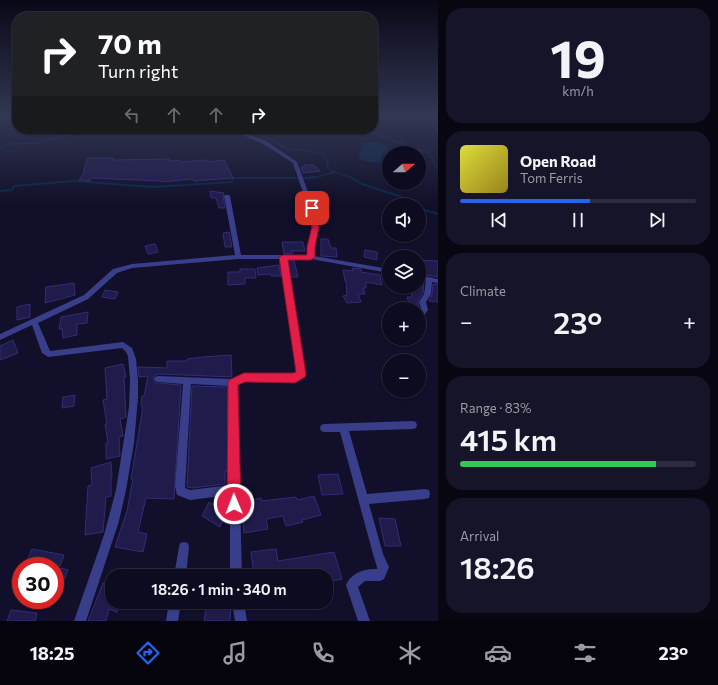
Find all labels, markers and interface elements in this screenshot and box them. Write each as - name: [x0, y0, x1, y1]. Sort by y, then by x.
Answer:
- text: 19: [550, 25, 606, 89]
- text: 70 m: [98, 26, 162, 60]
- icon: right: [32, 28, 84, 80]
- text: Turn right: [98, 60, 178, 82]
- text: km/h: [562, 83, 594, 99]
- icon: left: [121, 104, 143, 126]
- icon: ahead: [163, 104, 185, 126]
- icon: ahead: [205, 104, 227, 126]
- icon: right: [247, 104, 269, 126]
- north arrow: [382, 146, 426, 190]
- map controls: [382, 146, 426, 398]
- text: Open Road: [520, 152, 596, 170]
- text: Tom Ferris: [520, 170, 583, 186]
- pin: [295, 191, 329, 225]
- icon: arrive: [301, 197, 323, 219]
- button: sound: [382, 198, 426, 242]
- icon: previous: [488, 209, 510, 231]
- icon: pause: [567, 209, 589, 231]
- icon: next: [646, 209, 668, 231]
- button: layers: [382, 250, 426, 294]
- text: Climate: [460, 283, 506, 299]
- button: +: [382, 302, 426, 346]
- text: 23°: [553, 303, 602, 340]
- text: −: [460, 308, 473, 335]
- text: +: [683, 308, 696, 335]
- button: −: [382, 354, 426, 398]
- text: Range · 83%: [460, 400, 531, 416]
- text: 415 km: [460, 420, 557, 457]
- position arrow: [213, 483, 255, 525]
- text: Arrival: [460, 528, 499, 544]
- text: 18:26: [460, 548, 535, 585]
- speed limit sign: 30: [12, 557, 64, 609]
- text: 18:26 · 1 min · 340 m: [151, 580, 287, 598]
- icon: directions: [134, 639, 162, 667]
- icon: music: [221, 639, 249, 667]
- icon: phone: [309, 639, 337, 667]
- icon: climate: [396, 639, 424, 667]
- icon: car: [484, 639, 512, 667]
- icon: filters: [571, 639, 599, 667]
- text: 18:25: [30, 642, 75, 664]
- text: 23°: [659, 642, 688, 664]

